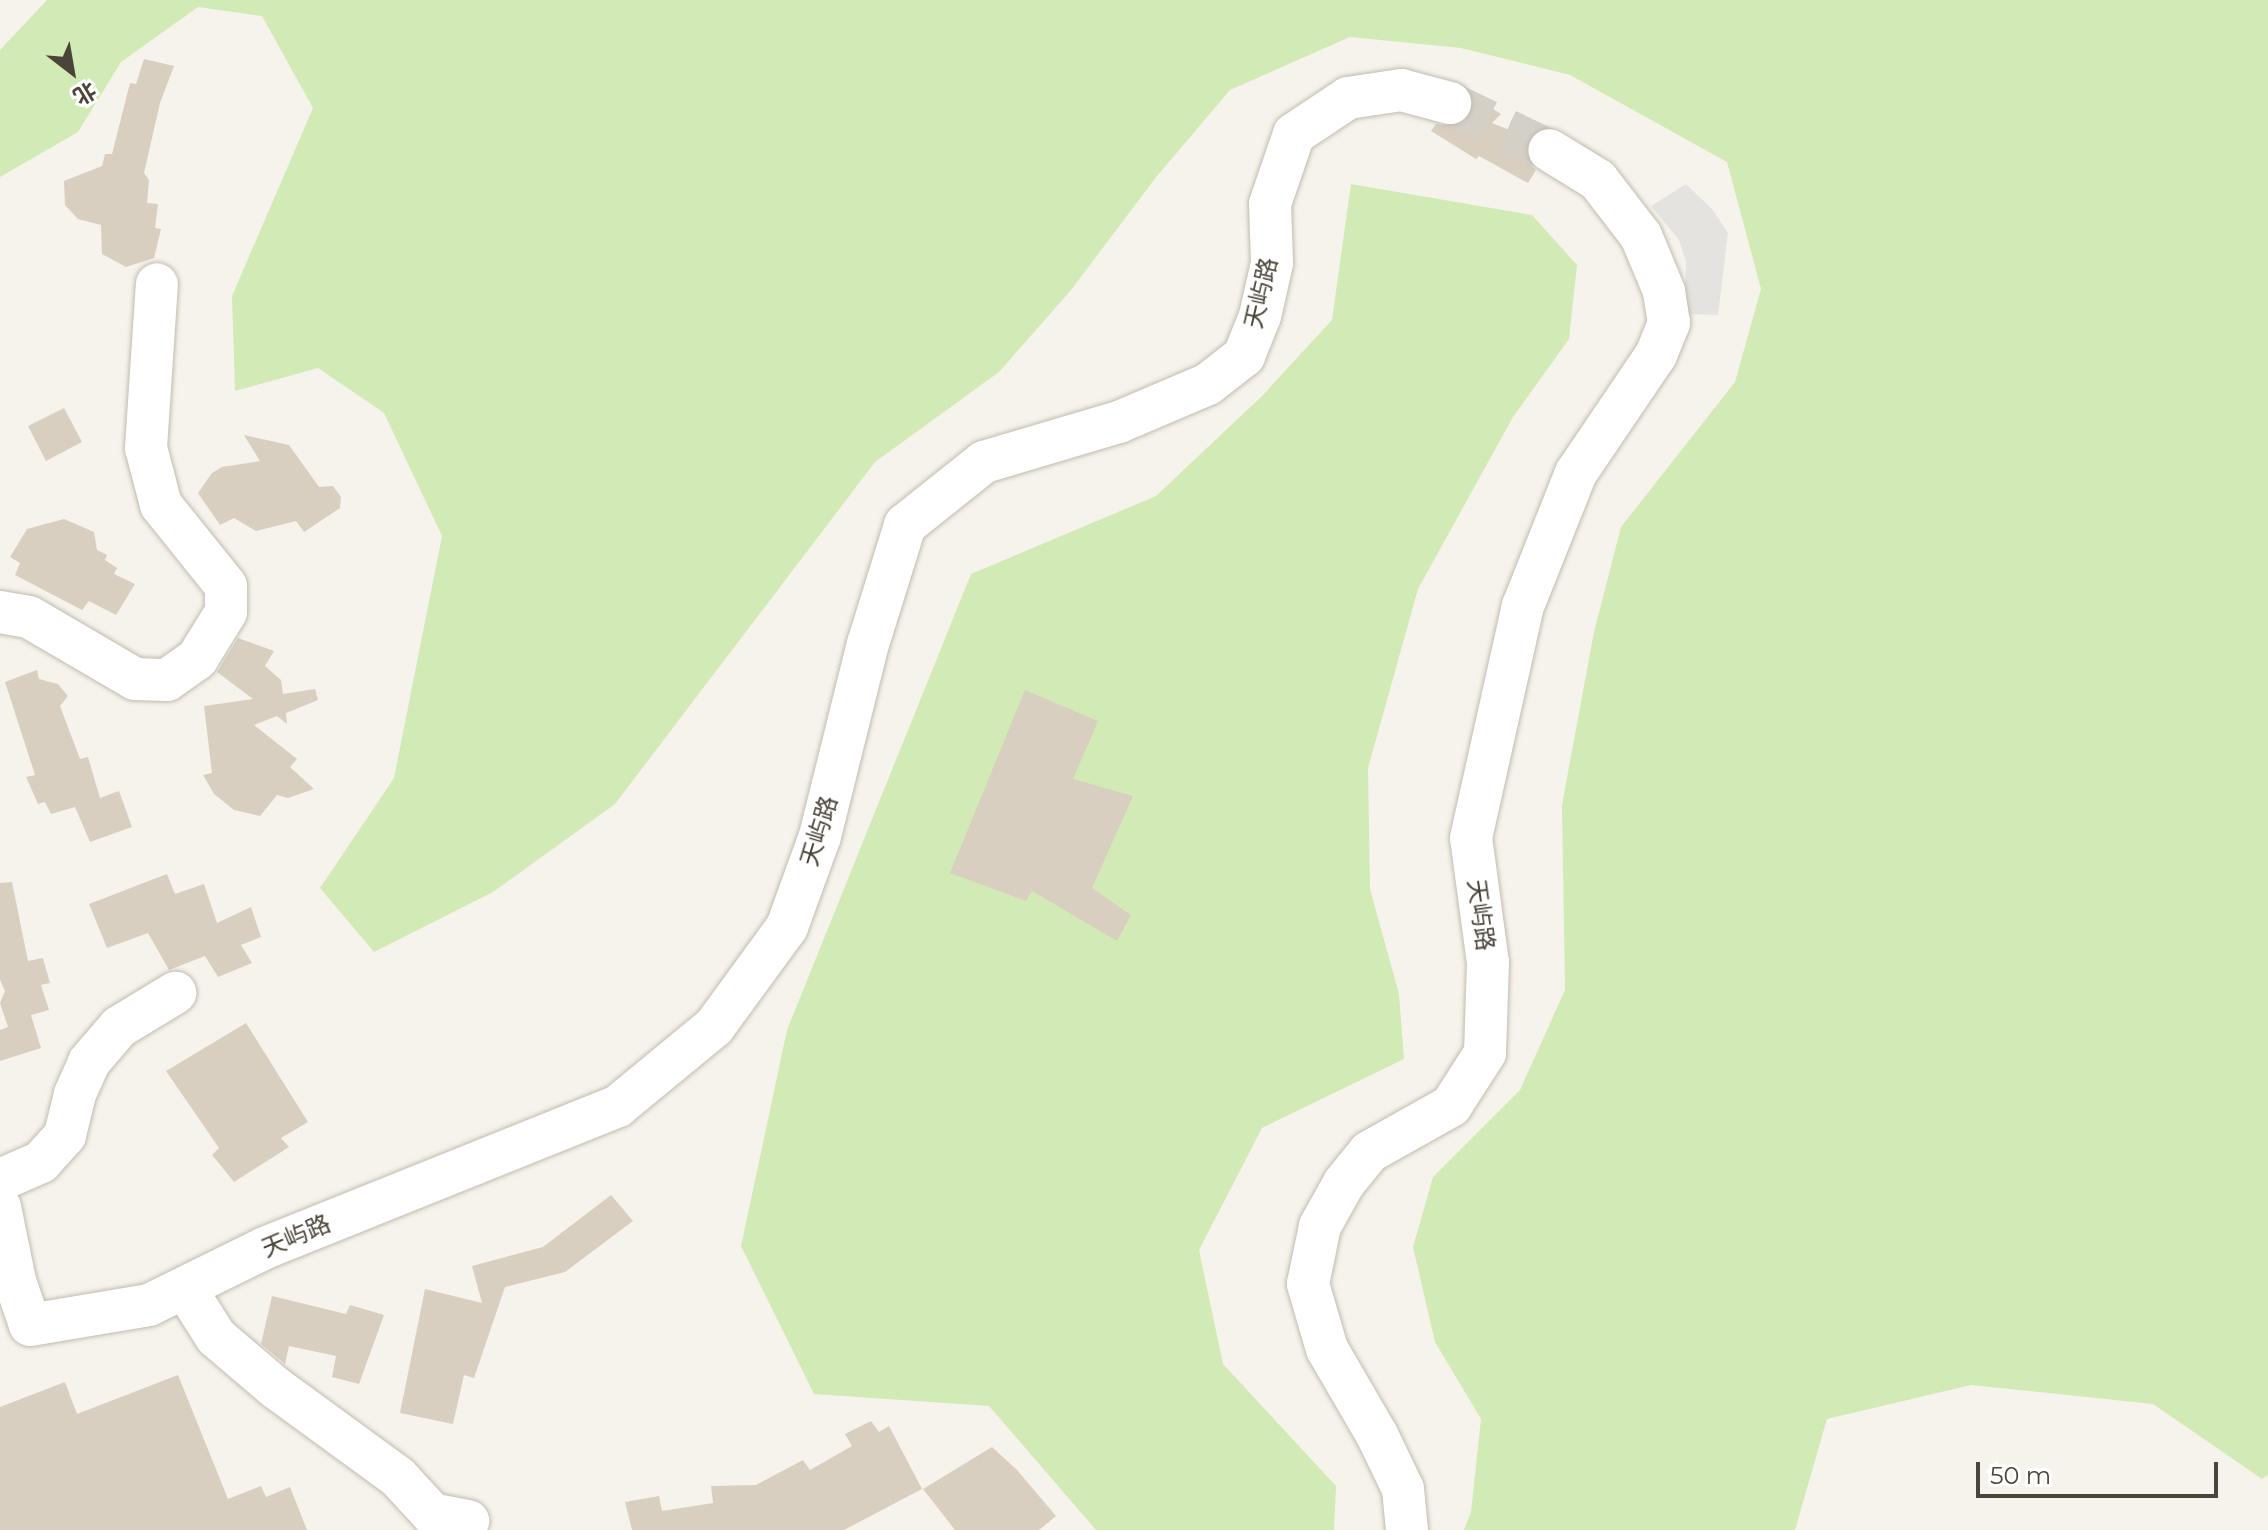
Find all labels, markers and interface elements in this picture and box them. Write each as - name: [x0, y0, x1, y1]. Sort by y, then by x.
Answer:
- north arrow: [32, 32, 112, 112]
- text: 北: [68, 76, 101, 110]
- street label: 天屿路: [1239, 255, 1283, 331]
- street label: 天屿路: [795, 792, 843, 870]
- street label: 天屿路: [1462, 877, 1500, 953]
- street label: 天屿路: [257, 1209, 335, 1263]
- scale bar: [1980, 1446, 2222, 1496]
- text: 50 m: [1990, 1461, 2051, 1490]

